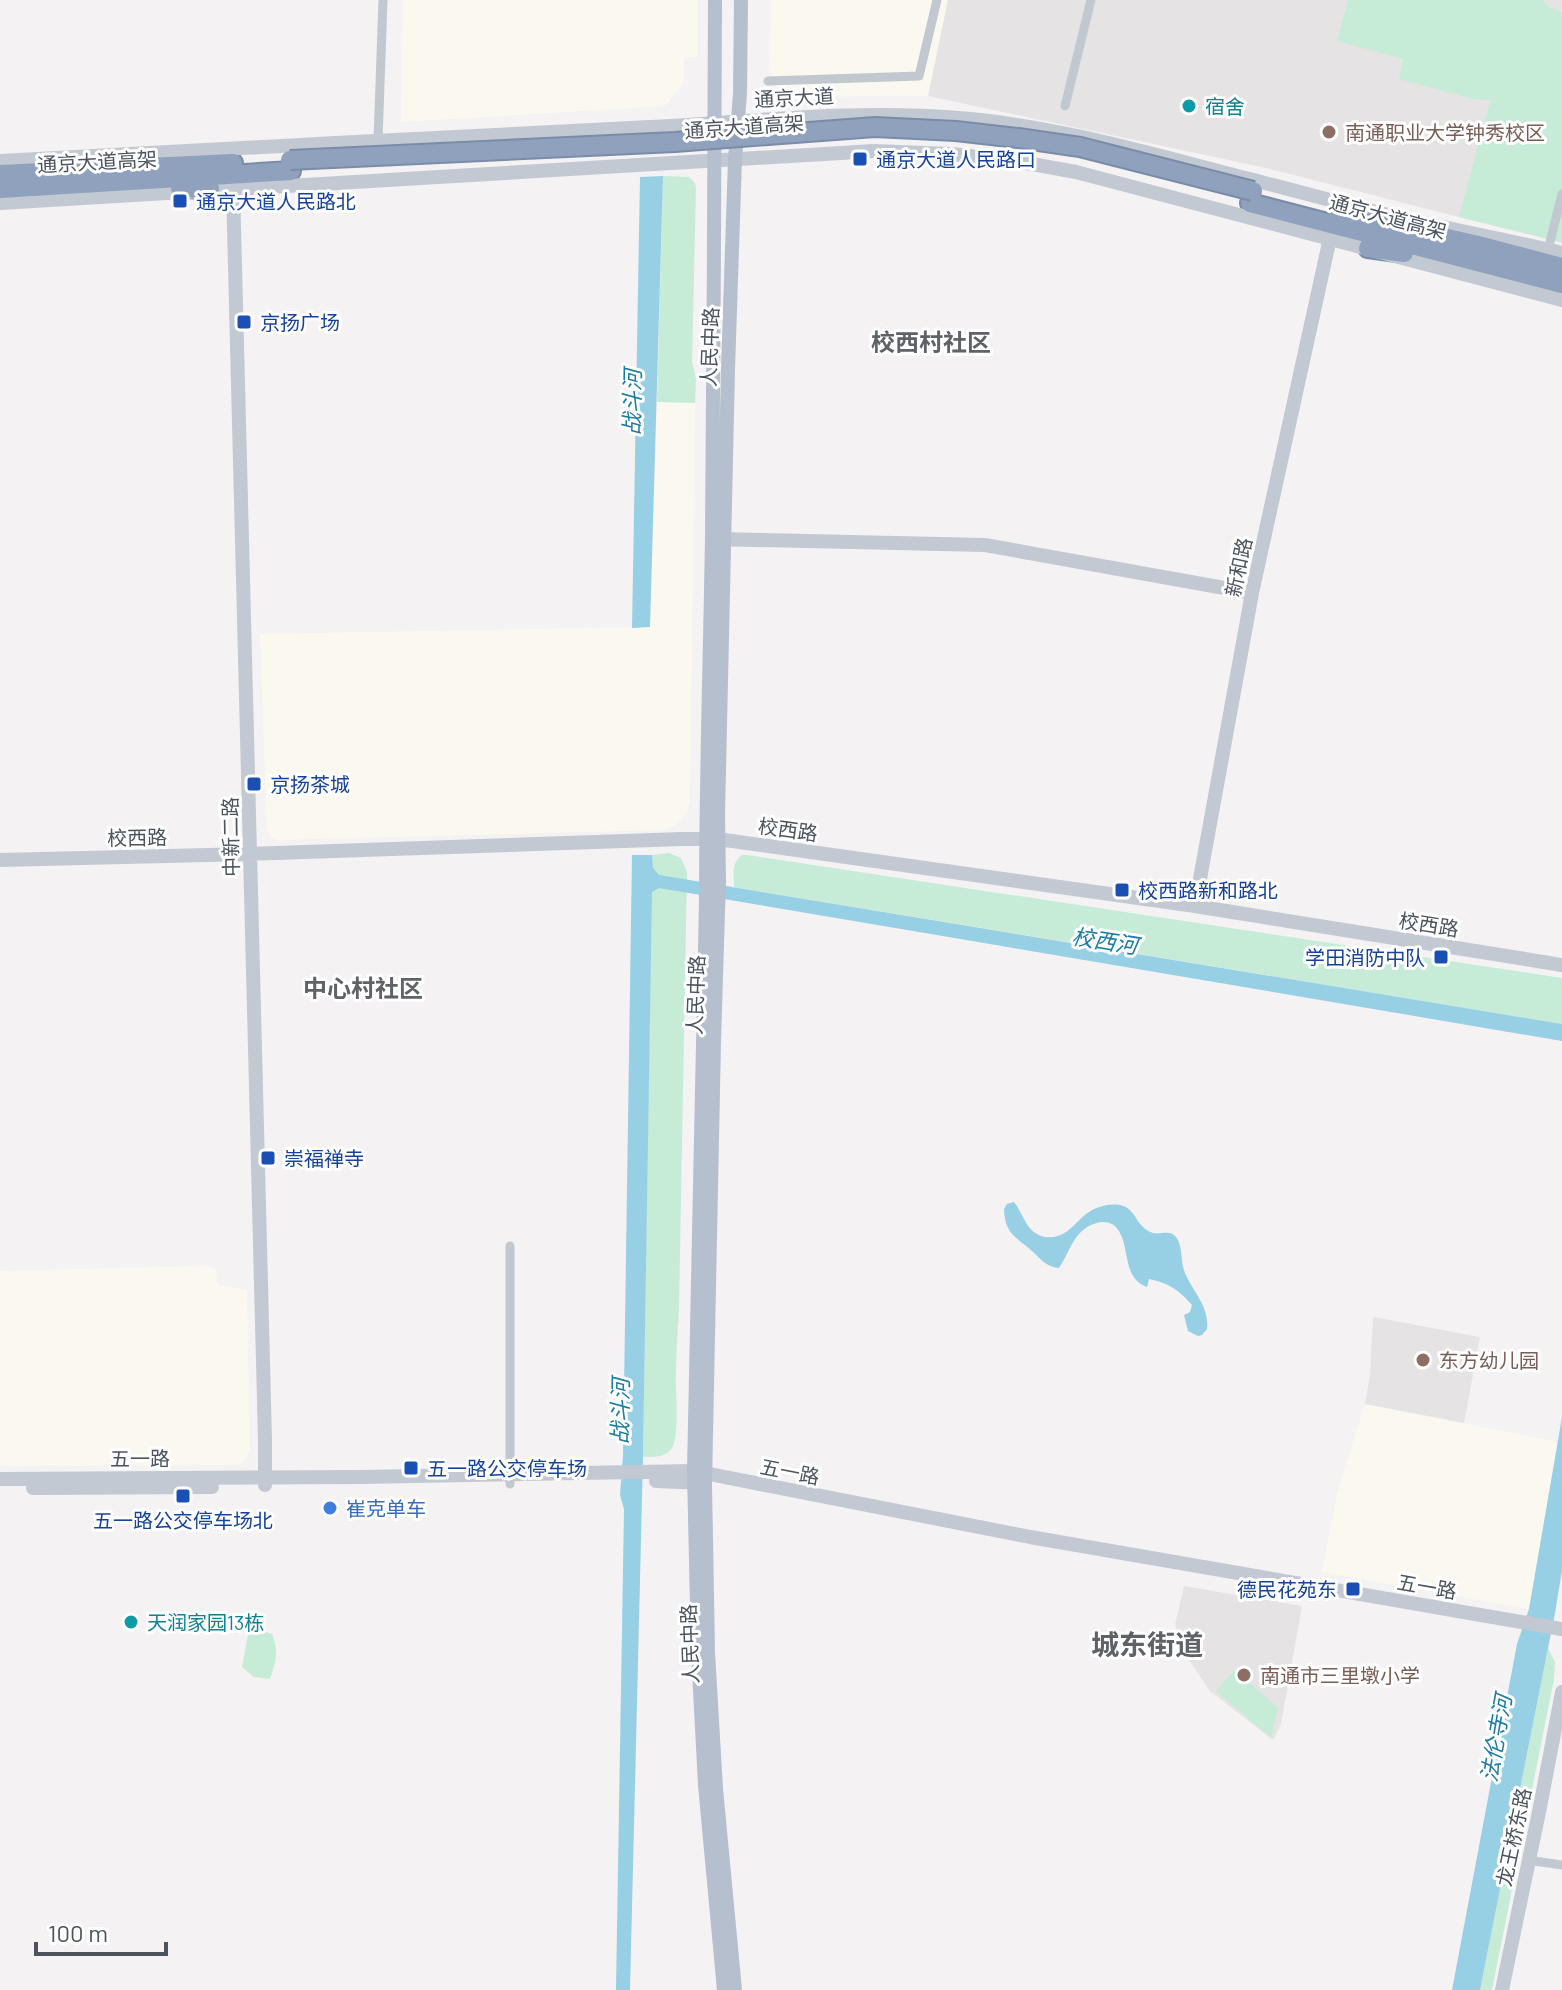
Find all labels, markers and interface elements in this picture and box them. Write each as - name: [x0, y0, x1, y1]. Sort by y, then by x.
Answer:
- street label: 通京大道: [753, 83, 835, 111]
- place label: 宿舍: [1205, 94, 1245, 118]
- marker: 宿舍: [1180, 97, 1198, 115]
- street label: 通京大道高架: [683, 110, 805, 142]
- place label: 南通职业大学钟秀校区: [1345, 120, 1545, 144]
- marker: 南通职业大学钟秀校区: [1320, 123, 1338, 141]
- street label: 通京大道高架: [36, 146, 158, 176]
- place label: 通京大道人民路口: [876, 147, 1036, 171]
- marker: 通京大道人民路口: [851, 150, 869, 168]
- place label: 通京大道人民路北: [196, 189, 356, 213]
- street label: 通京大道高架: [1327, 189, 1449, 243]
- marker: 通京大道人民路北: [171, 192, 189, 210]
- street label: 人民中路: [696, 307, 722, 387]
- place label: 京扬广场: [260, 310, 340, 334]
- marker: 京扬广场: [235, 313, 253, 331]
- district label: 校西村社区: [871, 327, 991, 356]
- water label: 战斗河: [617, 365, 645, 435]
- street label: 新和路: [1220, 535, 1256, 599]
- place label: 京扬茶城: [270, 772, 350, 796]
- marker: 京扬茶城: [245, 775, 263, 793]
- street label: 中新二路: [217, 797, 243, 877]
- street label: 校西路: [757, 813, 819, 845]
- street label: 校西路: [107, 824, 167, 850]
- place label: 校西路新和路北: [1138, 878, 1278, 902]
- marker: 校西路新和路北: [1113, 881, 1131, 899]
- street label: 校西路: [1397, 907, 1461, 941]
- water label: 校西河: [1070, 922, 1144, 959]
- place label: 学田消防中队: [1305, 945, 1425, 969]
- marker: 学田消防中队: [1432, 948, 1450, 966]
- street label: 人民中路: [682, 955, 708, 1035]
- district label: 中心村社区: [303, 973, 423, 1002]
- place label: 崇福禅寺: [284, 1146, 364, 1170]
- marker: 崇福禅寺: [259, 1149, 277, 1167]
- place label: 东方幼儿园: [1439, 1348, 1539, 1372]
- marker: 东方幼儿园: [1414, 1351, 1432, 1369]
- water label: 战斗河: [605, 1374, 633, 1444]
- street label: 五一路: [110, 1446, 170, 1470]
- street label: 五一路: [758, 1453, 822, 1489]
- place label: 五一路公交停车场: [427, 1456, 587, 1480]
- marker: 五一路公交停车场: [402, 1459, 420, 1477]
- marker: 五一路公交停车场北: [174, 1487, 192, 1505]
- place label: 崔克单车: [346, 1496, 426, 1520]
- marker: 崔克单车: [321, 1499, 339, 1517]
- place label: 五一路公交停车场北: [93, 1508, 273, 1532]
- street label: 五一路: [1395, 1569, 1459, 1603]
- place label: 德民花苑东: [1237, 1577, 1337, 1601]
- marker: 德民花苑东: [1344, 1580, 1362, 1598]
- street label: 人民中路: [676, 1604, 702, 1684]
- place label: 天润家园13栋: [147, 1610, 264, 1634]
- marker: 天润家园13栋: [122, 1613, 140, 1631]
- district label: 城东街道: [1091, 1627, 1203, 1661]
- place label: 南通市三里墩小学: [1260, 1663, 1420, 1687]
- marker: 南通市三里墩小学: [1235, 1666, 1253, 1684]
- water label: 法伦寺河: [1475, 1688, 1516, 1784]
- street label: 龙王桥东路: [1491, 1786, 1535, 1888]
- scale bar: [36, 1906, 166, 1956]
- text: 100 m: [48, 1918, 108, 1947]

